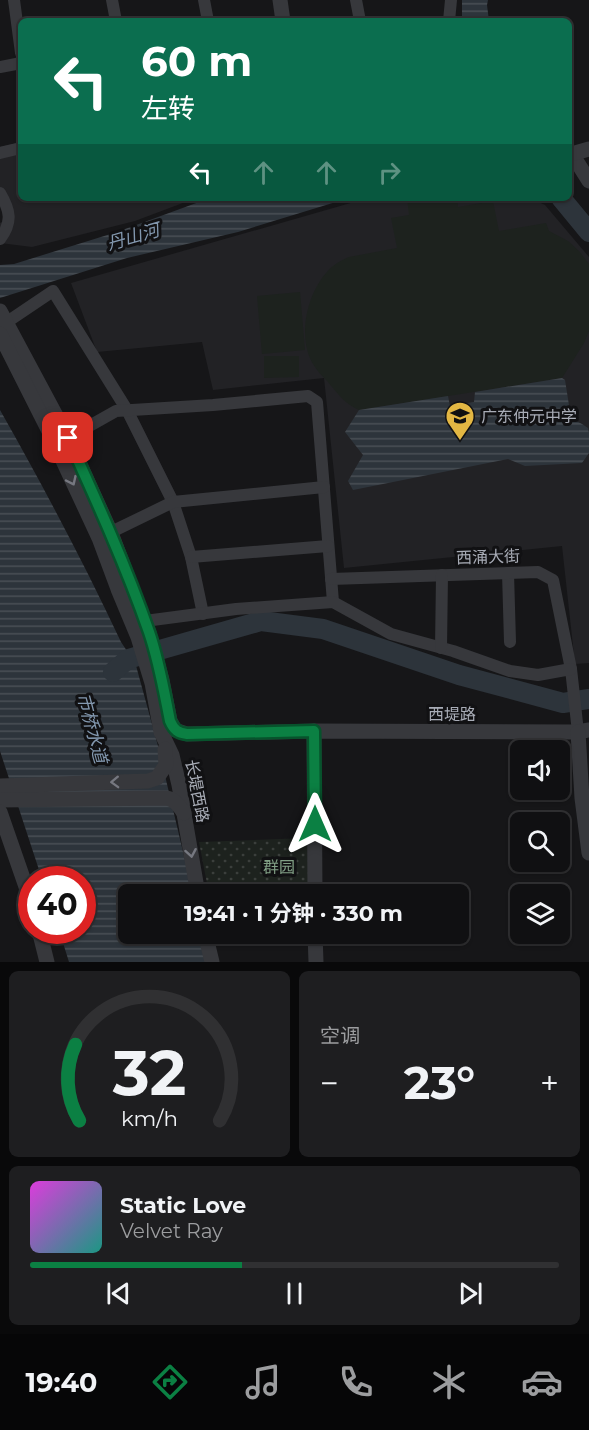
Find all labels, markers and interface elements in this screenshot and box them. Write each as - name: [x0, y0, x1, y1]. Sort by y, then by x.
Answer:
- text: 60 m: [141, 35, 252, 87]
- icon: left: [42, 42, 120, 120]
- text: 左转: [141, 92, 195, 125]
- icon: left: [184, 156, 217, 189]
- icon: ahead: [247, 156, 280, 189]
- icon: ahead: [310, 156, 343, 189]
- icon: right: [373, 156, 406, 189]
- water label: 丹山河: [104, 218, 165, 255]
- school or university icon: 广东仲元中学: [444, 400, 476, 442]
- place label: 广东仲元中学: [481, 407, 577, 426]
- pin: [42, 412, 93, 463]
- icon: arrive: [51, 421, 84, 454]
- one-way arrow: [65, 474, 77, 485]
- street label: 西涌大街: [456, 546, 520, 568]
- water label: 市桥水道: [72, 690, 113, 769]
- street label: 西堤路: [428, 705, 476, 724]
- map controls: [510, 740, 570, 944]
- button: sound: [510, 740, 570, 800]
- street label: 长堤西路: [182, 758, 212, 824]
- one-way arrow: [110, 776, 119, 789]
- position arrow: [283, 792, 347, 856]
- button: search: [510, 812, 570, 872]
- one-way arrow: [184, 848, 197, 858]
- park label: 群园: [263, 858, 295, 877]
- speed limit sign: 40: [18, 866, 96, 944]
- button: layers: [510, 884, 570, 944]
- text: 19:41 · 1 分钟 · 330 m: [184, 900, 403, 927]
- text: 空调: [320, 1024, 360, 1048]
- text: 32: [112, 1035, 186, 1111]
- text: 23°: [404, 1055, 475, 1110]
- text: −: [320, 1063, 339, 1103]
- text: +: [540, 1063, 559, 1103]
- text: km/h: [121, 1105, 178, 1131]
- text: Static Love: [120, 1192, 246, 1219]
- text: Velvet Ray: [120, 1219, 223, 1243]
- icon: previous: [102, 1277, 135, 1310]
- icon: pause: [278, 1277, 311, 1310]
- icon: next: [454, 1277, 487, 1310]
- icon: directions: [149, 1361, 191, 1403]
- icon: music: [242, 1361, 284, 1403]
- icon: phone: [335, 1361, 377, 1403]
- icon: climate: [428, 1361, 470, 1403]
- icon: car: [521, 1361, 563, 1403]
- text: 19:40: [26, 1366, 97, 1399]

